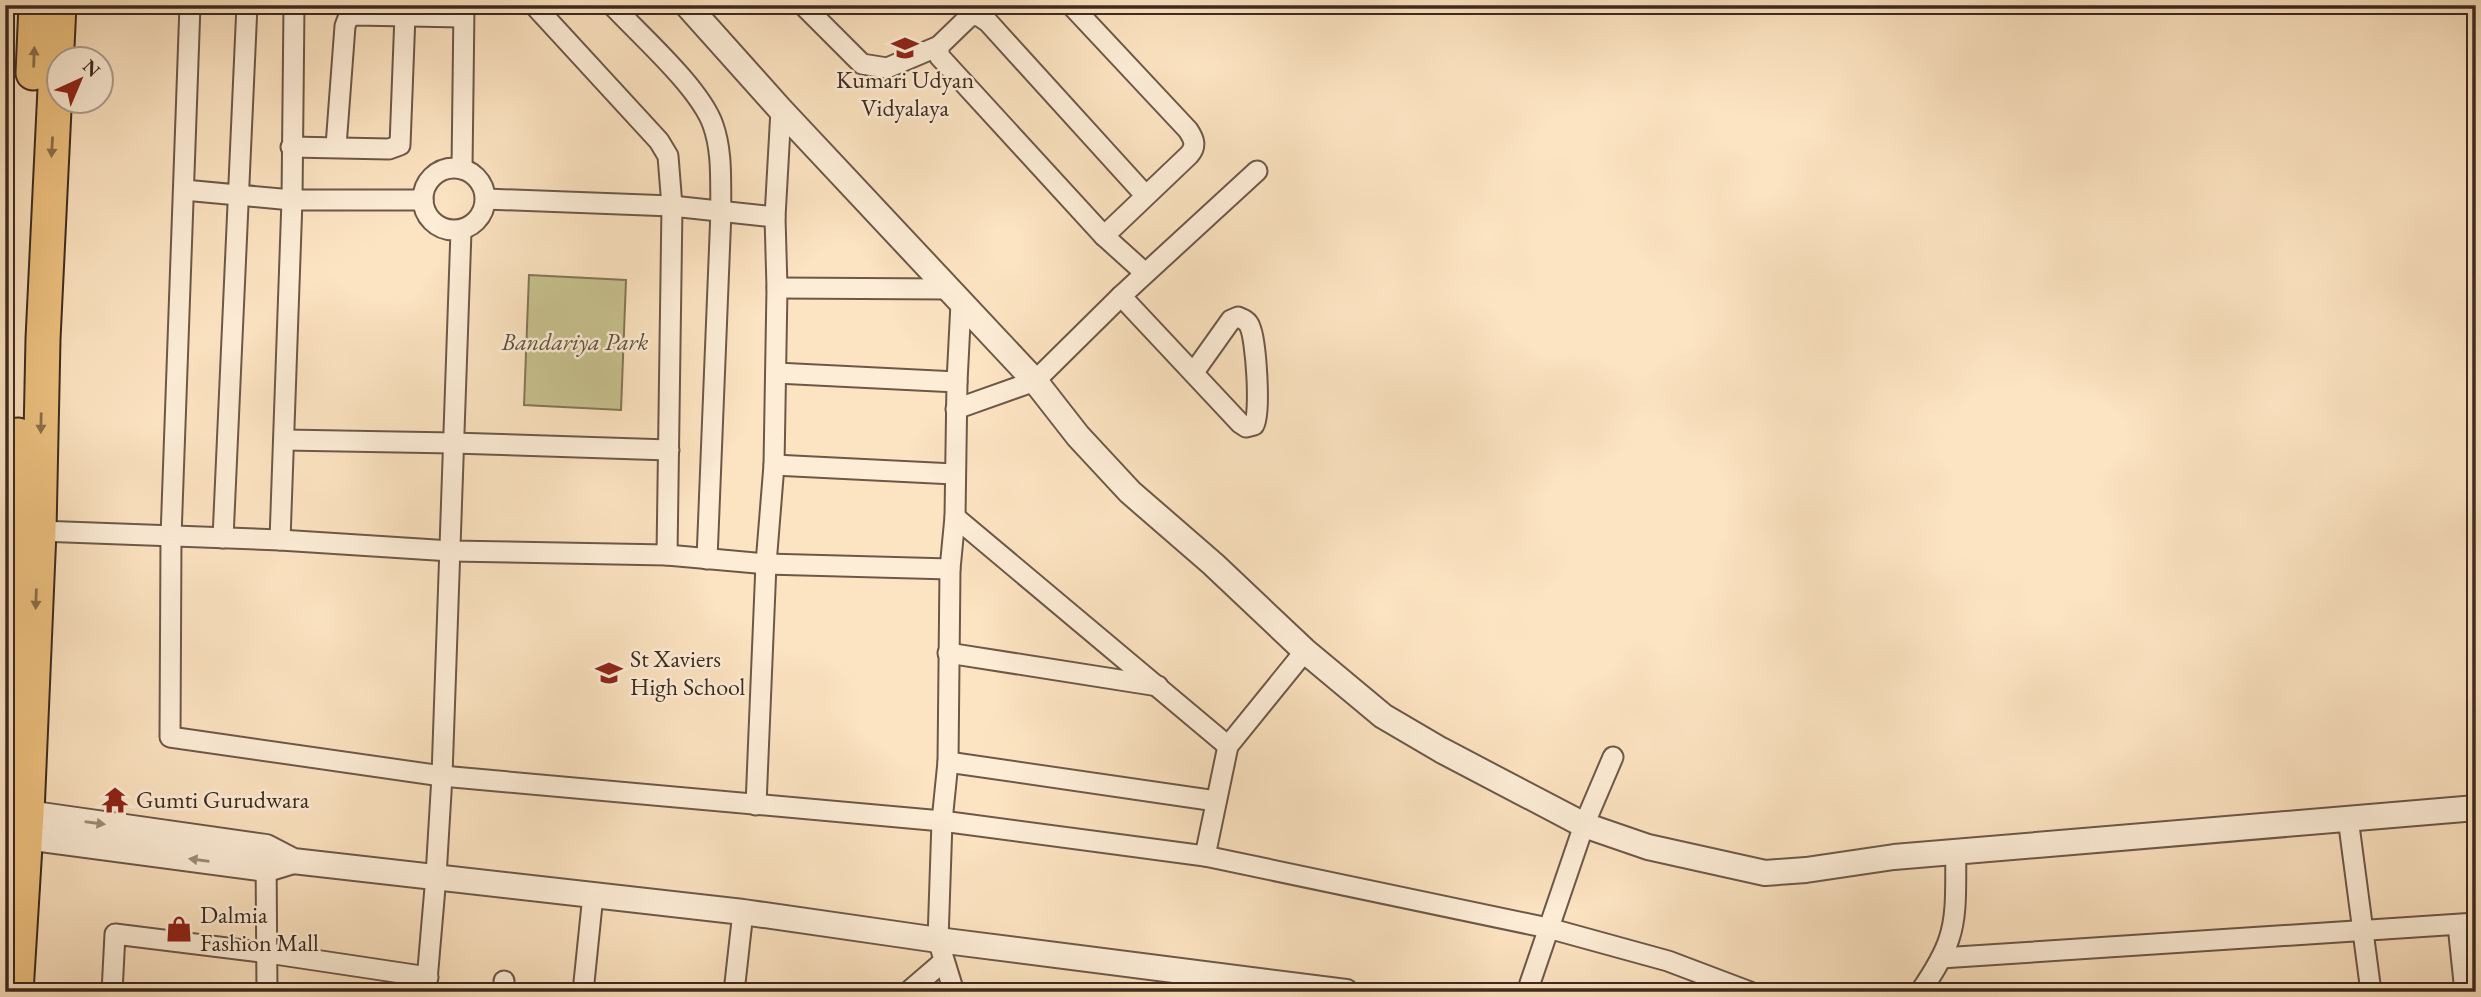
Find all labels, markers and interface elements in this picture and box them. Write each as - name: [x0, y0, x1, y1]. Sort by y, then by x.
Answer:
- school or university icon: Kumari Udyan Vidyalaya: [890, 33, 920, 63]
- one-way arrow: [28, 45, 39, 67]
- north arrow: [46, 46, 116, 116]
- text: N: [77, 54, 106, 83]
- place label: Kumari Udyan Vidyalaya: [836, 64, 974, 123]
- one-way arrow: [47, 136, 58, 158]
- park label: Bandariya Park: [500, 326, 649, 357]
- one-way arrow: [36, 412, 47, 434]
- one-way arrow: [30, 589, 41, 611]
- place label: St Xaviers High School: [630, 643, 746, 702]
- school or university icon: St Xaviers High School: [594, 658, 624, 688]
- place label: Gumti Gurudwara: [136, 784, 310, 815]
- temple icon: Gumti Gurudwara: [100, 785, 130, 815]
- one-way arrow: [84, 817, 106, 828]
- one-way arrow: [188, 854, 210, 865]
- place label: Dalmia Fashion Mall: [200, 899, 319, 958]
- shop icon: Dalmia Fashion Mall: [164, 914, 194, 944]

